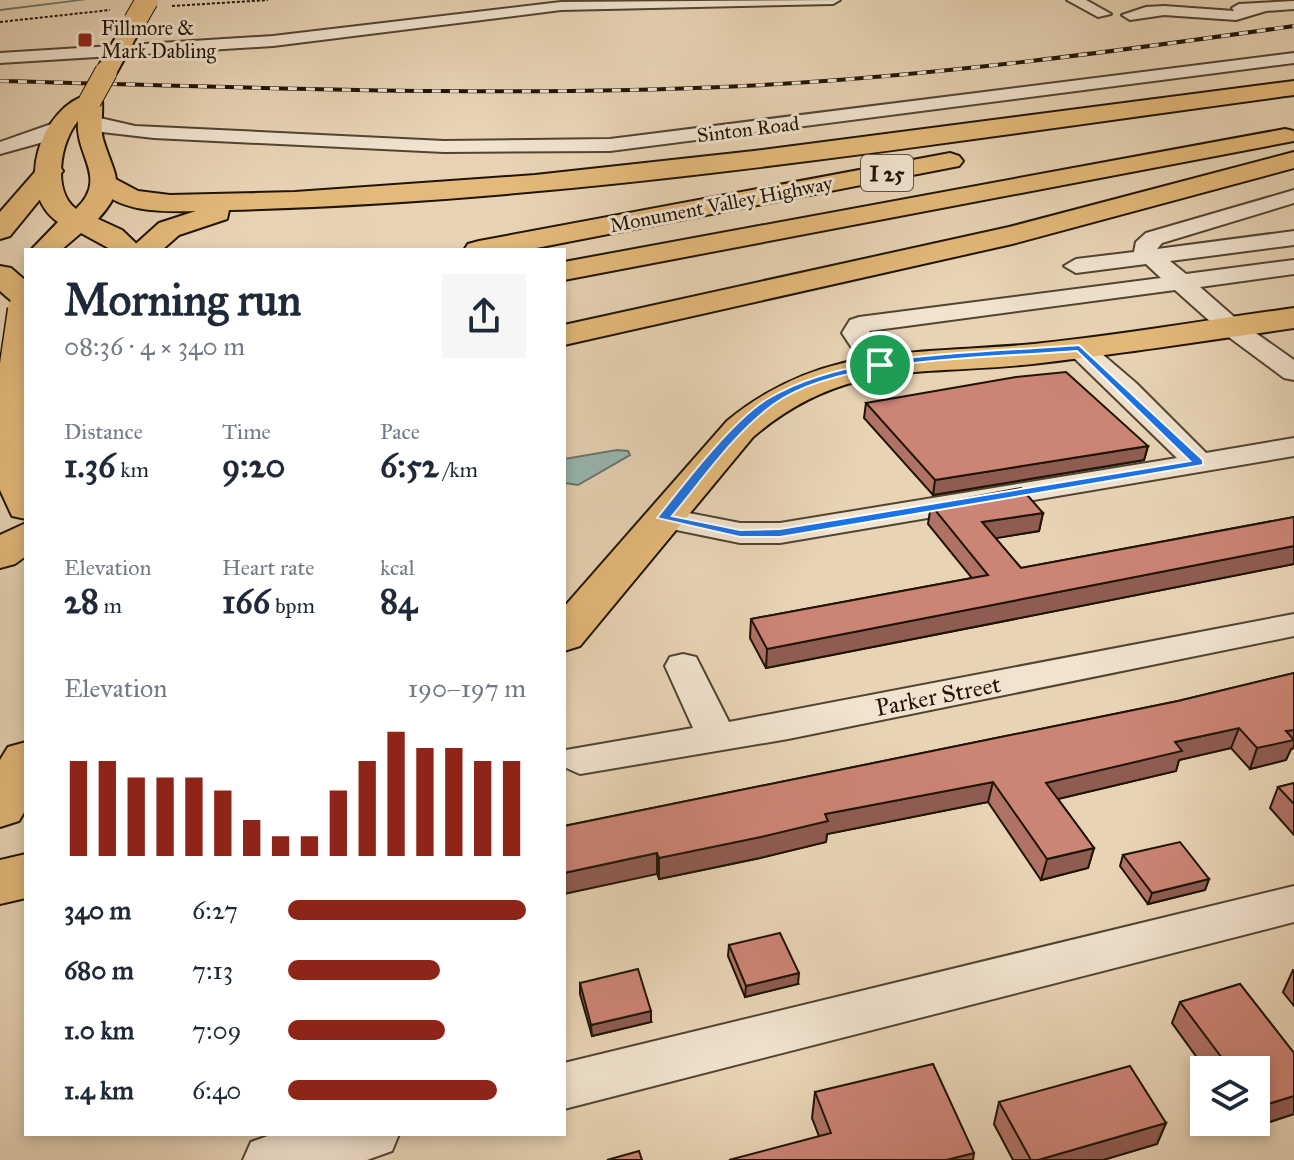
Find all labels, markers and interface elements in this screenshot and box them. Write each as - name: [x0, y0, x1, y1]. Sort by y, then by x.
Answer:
- place label: Fillmore & Mark Dabling: [101, 16, 217, 64]
- marker: Fillmore & Mark Dabling: [76, 31, 94, 49]
- street label: Sinton Road: [696, 111, 800, 147]
- road number: I 25: [861, 155, 913, 191]
- street label: Monument Valley Highway: [608, 171, 835, 238]
- text: Morning run: [64, 273, 301, 327]
- button: share: [442, 274, 526, 358]
- text: 08:36 · 4 × 340 m: [64, 330, 245, 362]
- pin: [846, 331, 914, 399]
- icon: arrive: [858, 343, 902, 387]
- text: Distance: [64, 418, 143, 445]
- text: Time: [222, 418, 271, 445]
- text: Pace: [380, 418, 420, 445]
- text: 1.36: [64, 445, 116, 486]
- text: 9:20: [222, 445, 285, 486]
- text: 6:52: [380, 445, 439, 486]
- text: km: [116, 456, 149, 483]
- text: /km: [439, 456, 478, 483]
- text: Elevation: [64, 554, 151, 581]
- text: Heart rate: [222, 554, 315, 581]
- text: kcal: [380, 554, 415, 581]
- text: 28: [64, 581, 99, 622]
- text: 166: [222, 581, 270, 622]
- text: 84: [380, 581, 417, 622]
- text: m: [99, 592, 122, 619]
- text: bpm: [270, 592, 315, 619]
- street label: Parker Street: [873, 669, 1004, 723]
- text: Elevation: [64, 672, 167, 704]
- text: 190–197 m: [408, 672, 526, 704]
- text: 340 m: [64, 894, 131, 926]
- text: 6:27: [192, 894, 238, 926]
- text: 680 m: [64, 954, 134, 986]
- text: 7:13: [192, 954, 233, 986]
- text: 1.0 km: [64, 1014, 134, 1046]
- text: 7:09: [192, 1014, 242, 1046]
- map controls: [1190, 1056, 1270, 1136]
- button: layers: [1190, 1056, 1270, 1136]
- text: 1.4 km: [64, 1074, 134, 1106]
- text: 6:40: [192, 1074, 242, 1106]

